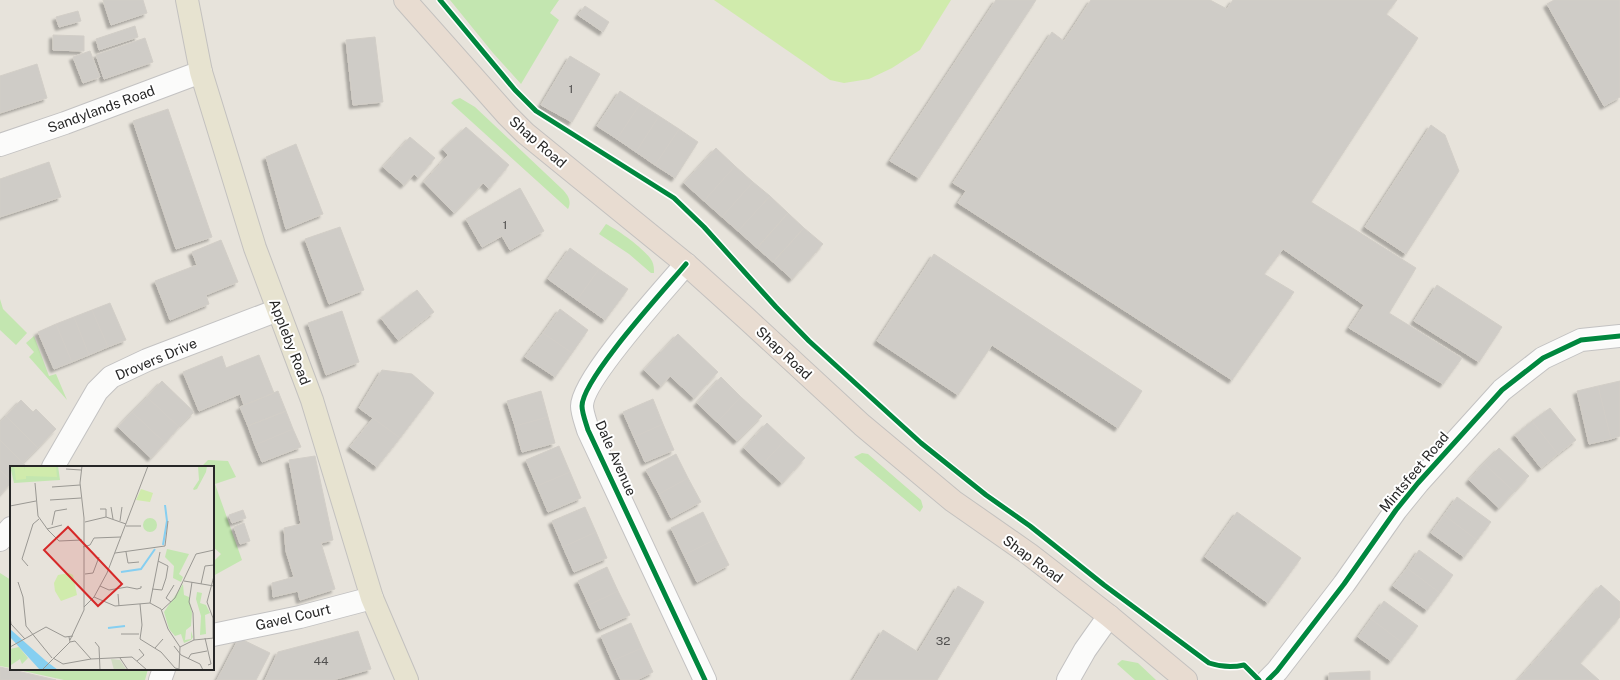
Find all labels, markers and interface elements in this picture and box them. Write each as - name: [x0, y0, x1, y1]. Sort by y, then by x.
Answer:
- street label: Sandylands Road: [45, 82, 157, 136]
- house number: 1: [569, 82, 573, 96]
- street label: Shap Road: [506, 113, 570, 171]
- house number: 1: [503, 218, 507, 232]
- street label: Appleby Road: [266, 297, 314, 387]
- street label: Shap Road: [753, 323, 815, 383]
- street label: Drovers Drive: [113, 335, 199, 383]
- street label: Dale Avenue: [592, 418, 640, 498]
- street label: Mintsfeet Road: [1376, 429, 1452, 515]
- inset map: [10, 466, 214, 670]
- street label: Shap Road: [1000, 532, 1066, 586]
- street label: Gavel Court: [254, 601, 332, 633]
- house number: 32: [936, 634, 950, 648]
- house number: 44: [313, 654, 329, 668]

